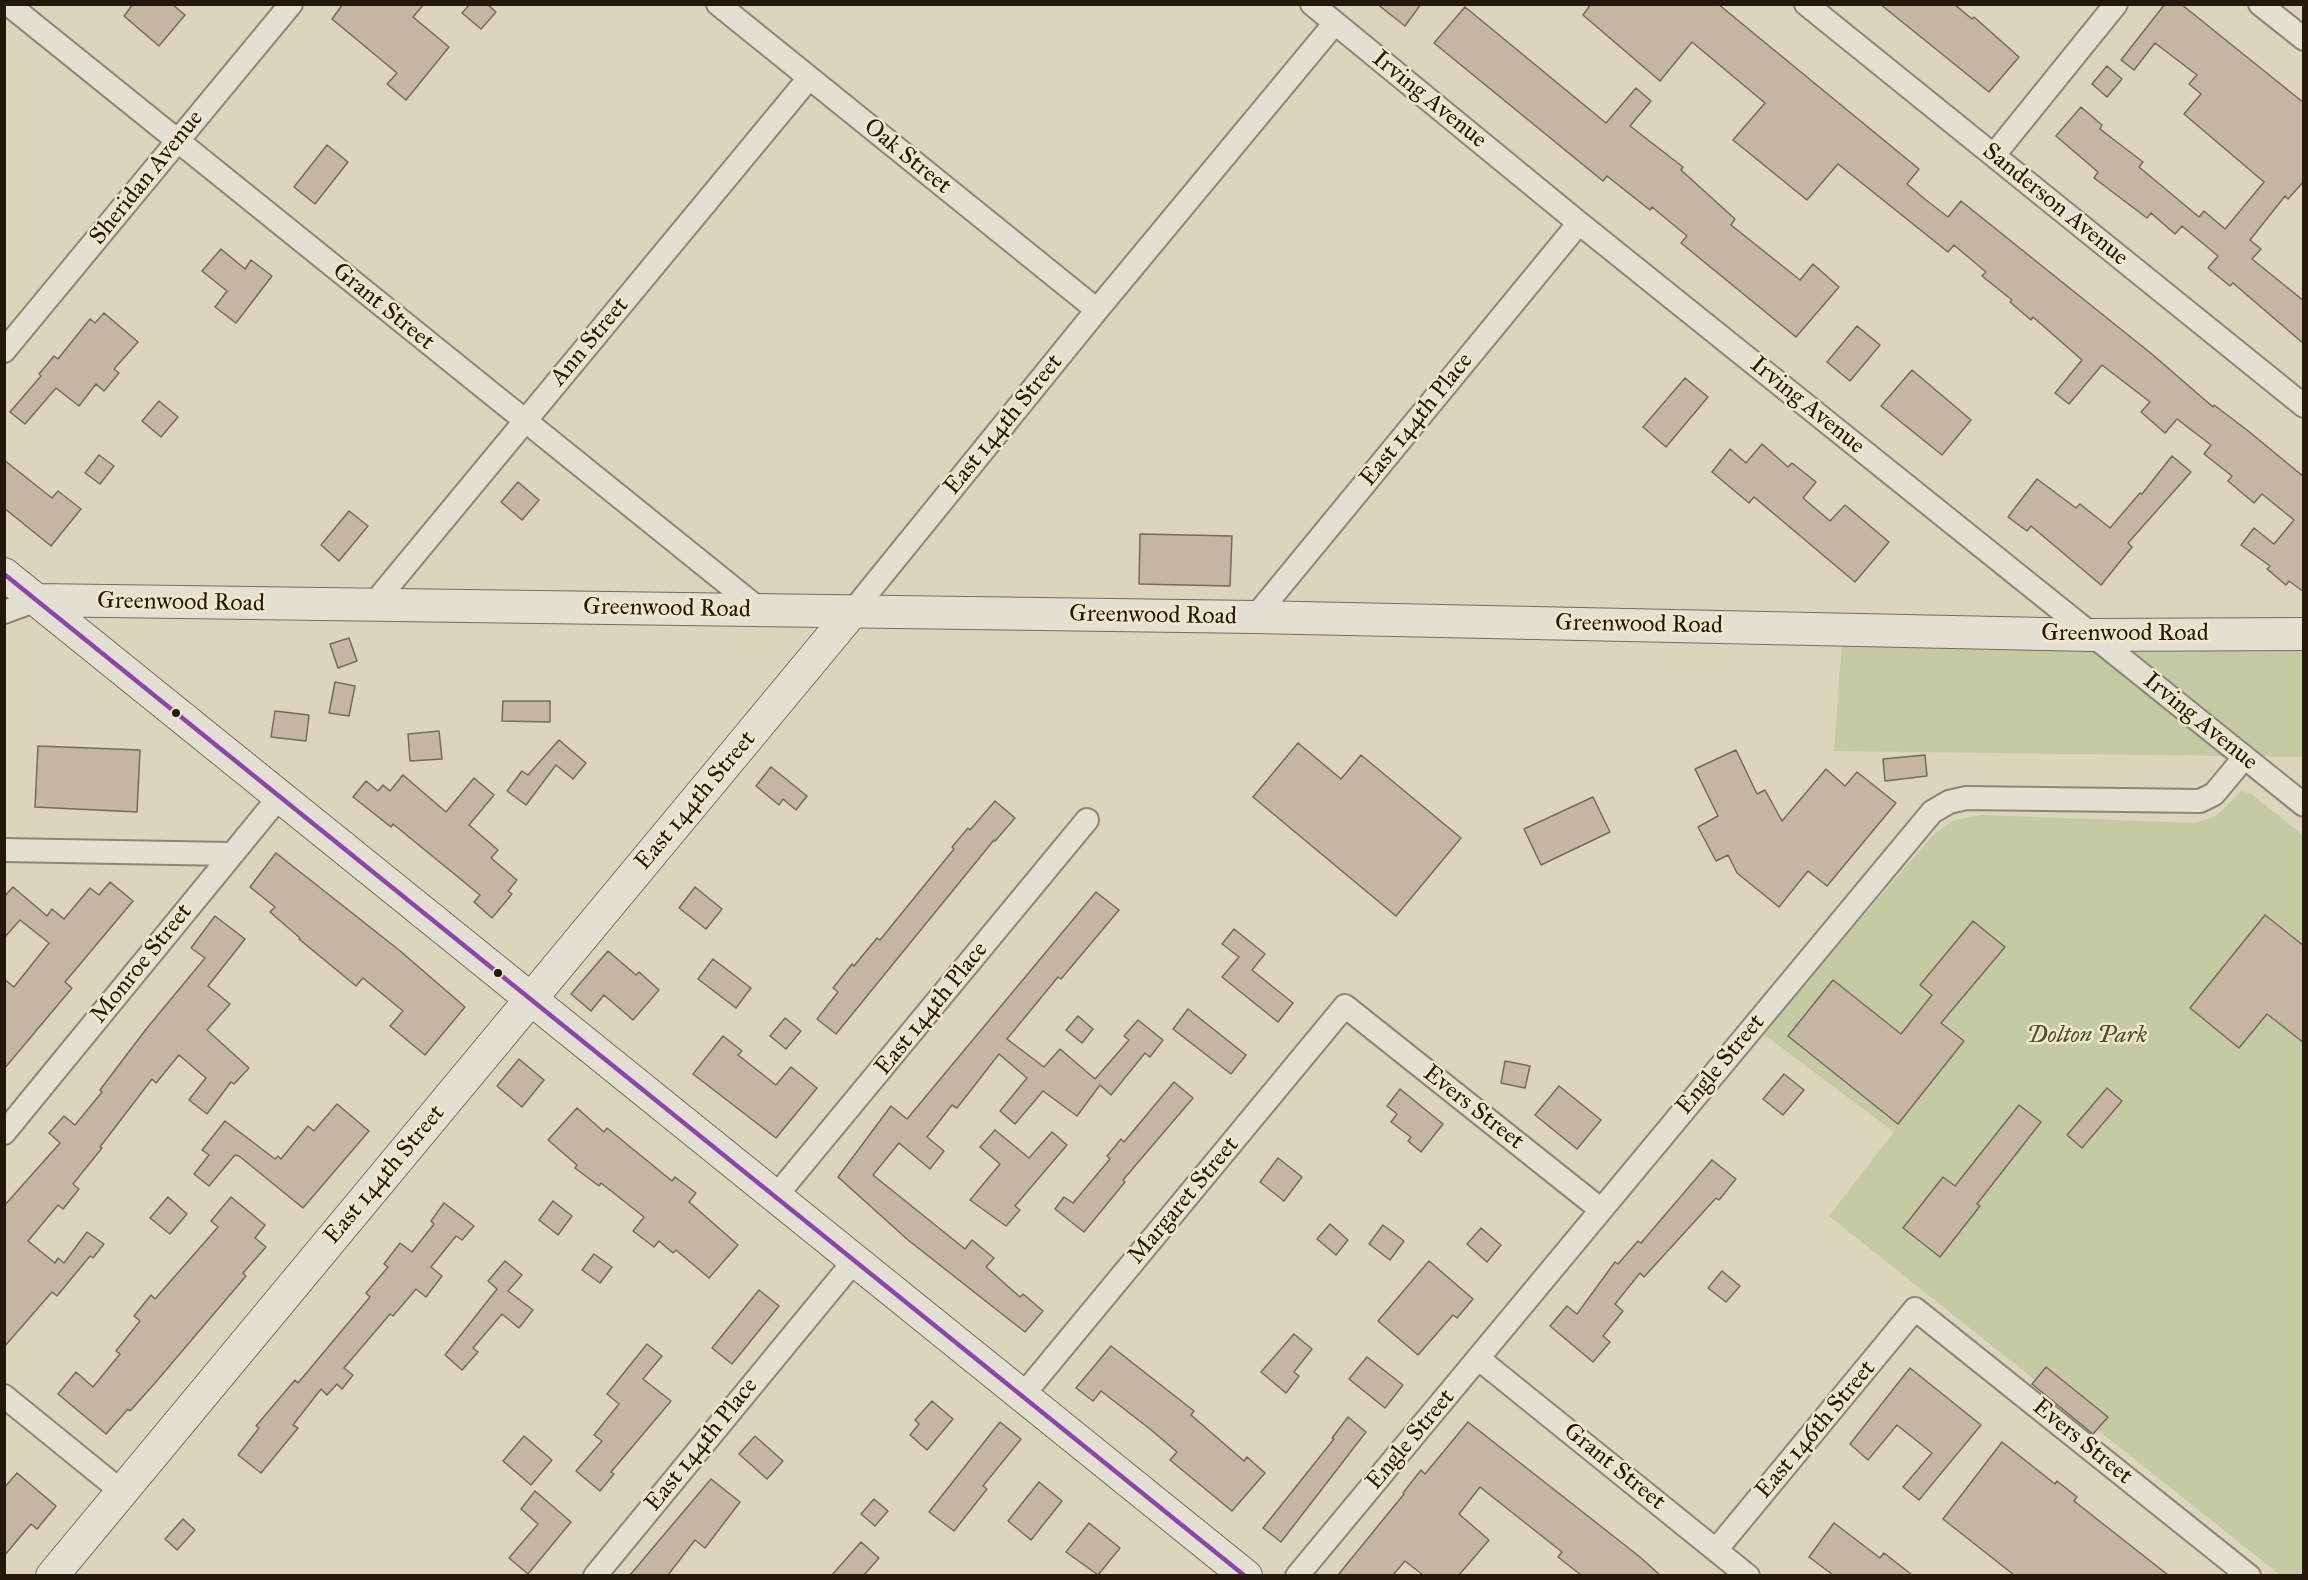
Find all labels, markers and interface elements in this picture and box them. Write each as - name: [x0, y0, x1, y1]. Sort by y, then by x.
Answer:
- street label: Irving Avenue: [1366, 45, 1492, 155]
- street label: Sheridan Avenue: [84, 105, 210, 251]
- street label: Oak Street: [857, 113, 957, 201]
- street label: Sanderson Avenue: [1976, 137, 2134, 273]
- street label: Grant Street: [326, 257, 440, 357]
- street label: Ann Street: [545, 292, 635, 392]
- street label: East 144th Place: [1354, 347, 1480, 493]
- street label: East 144th Street: [939, 349, 1069, 501]
- street label: Irving Avenue: [1744, 351, 1870, 461]
- street label: Greenwood Road: [97, 587, 265, 619]
- street label: Greenwood Road: [583, 593, 751, 625]
- street label: Greenwood Road: [1069, 600, 1237, 632]
- street label: Greenwood Road: [1555, 609, 1723, 641]
- street label: Greenwood Road: [2041, 620, 2209, 648]
- street label: Irving Avenue: [2137, 667, 2263, 777]
- unlabelled marker: [170, 707, 182, 719]
- street label: East 144th Street: [629, 726, 763, 876]
- street label: Monroe Street: [85, 898, 199, 1030]
- street label: East 144th Place: [869, 936, 995, 1082]
- unlabelled marker: [492, 967, 504, 979]
- street label: Engle Street: [1671, 1009, 1771, 1121]
- park label: Dolton Park: [2027, 1022, 2147, 1050]
- street label: Evers Street: [1417, 1060, 1529, 1156]
- street label: East 144th Street: [318, 1100, 452, 1250]
- street label: Margaret Street: [1122, 1131, 1246, 1271]
- street label: East 146th Street: [1750, 1355, 1882, 1505]
- street label: East 144th Place: [639, 1372, 765, 1518]
- street label: Engle Street: [1361, 1384, 1461, 1496]
- street label: Evers Street: [2026, 1393, 2138, 1491]
- street label: Grant Street: [1557, 1417, 1671, 1517]

